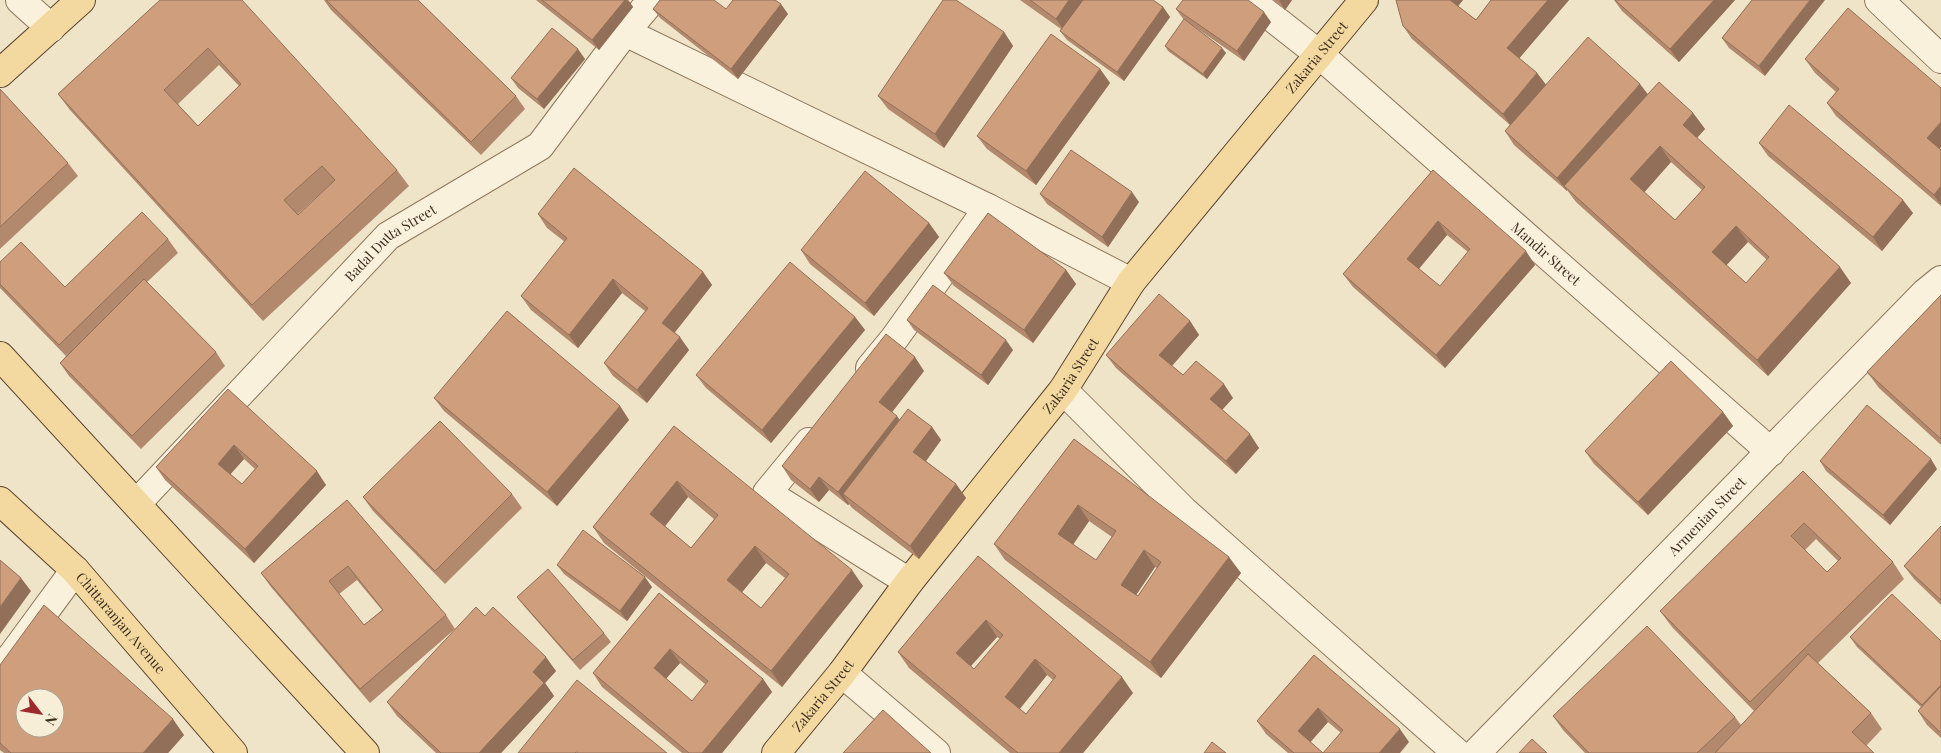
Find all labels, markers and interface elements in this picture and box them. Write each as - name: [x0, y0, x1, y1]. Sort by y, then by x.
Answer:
- street label: Zakaria Street: [1281, 16, 1352, 97]
- street label: Badal Dutta Street: [340, 199, 440, 285]
- street label: Mandir Street: [1507, 218, 1586, 290]
- street label: Zakaria Street: [1038, 333, 1103, 417]
- street label: Armenian Street: [1663, 471, 1751, 560]
- street label: Chittaranjan Avenue: [72, 568, 170, 677]
- street label: Zakaria Street: [787, 655, 858, 736]
- north arrow: [15, 688, 65, 738]
- text: N: [41, 711, 62, 729]

